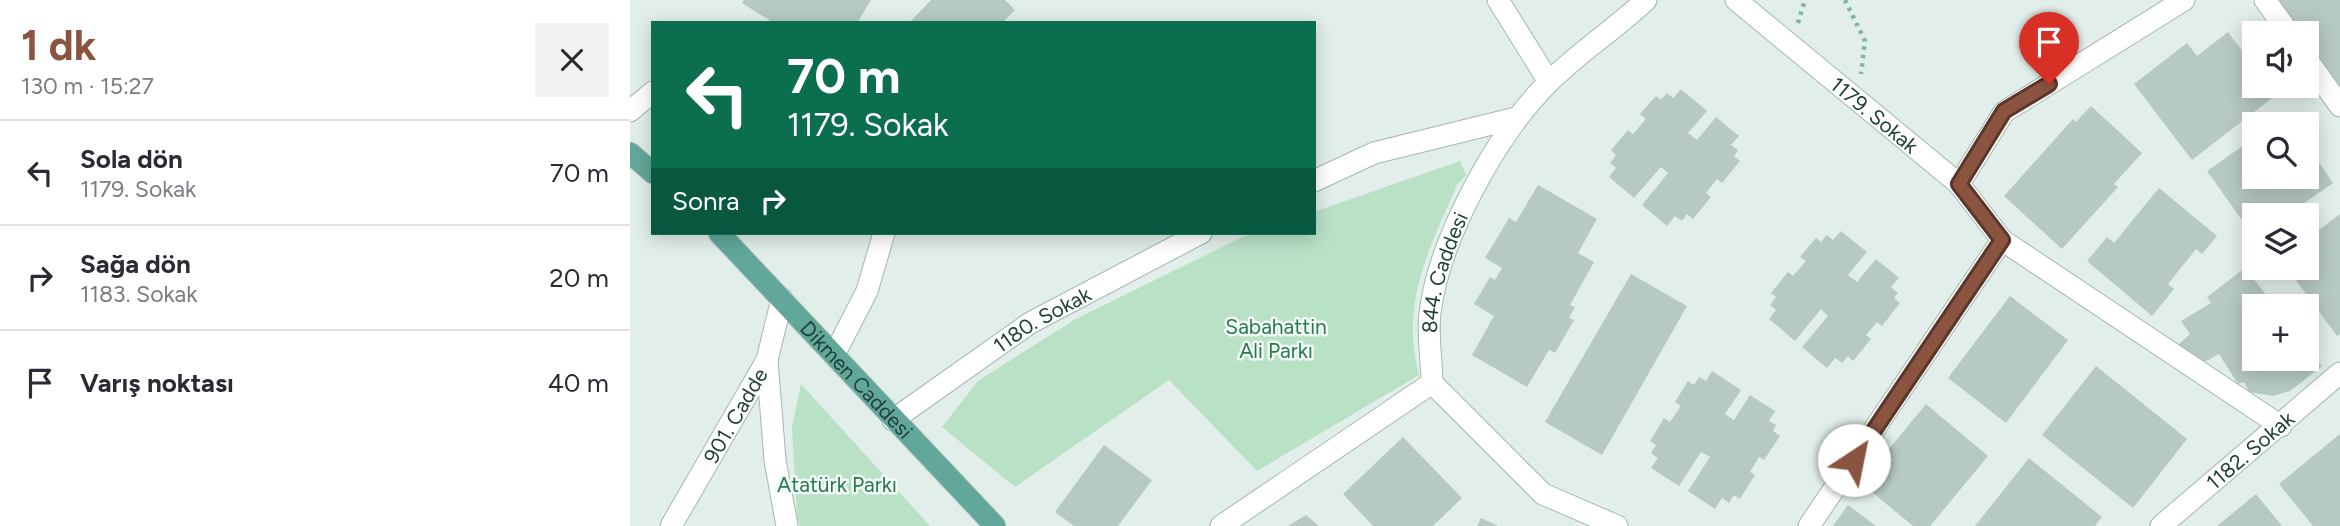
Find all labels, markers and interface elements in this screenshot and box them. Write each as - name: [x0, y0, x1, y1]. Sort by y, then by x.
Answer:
- pin: [2019, 12.0, 2079, 84]
- text: 1 dk: [21, 20, 96, 71]
- map controls: [2242, 21, 2319, 371]
- button: sound: [2242, 21, 2319, 98]
- button: close: [535, 23, 609, 97]
- icon: arrive: [2030, 23, 2068, 61]
- text: 70 m: [787, 46, 900, 105]
- icon: left: [672, 49, 763, 140]
- street label: 1179. Sokak: [1826, 71, 1924, 158]
- text: 130 m · 15:27: [21, 72, 154, 100]
- text: 1179. Sokak: [787, 106, 949, 144]
- button: search: [2242, 112, 2319, 189]
- text: Sola dön: [80, 143, 183, 175]
- icon: left: [21, 154, 59, 192]
- text: 70 m: [550, 157, 609, 189]
- text: 1179. Sokak: [80, 175, 196, 203]
- icon: right: [754, 182, 792, 220]
- text: Sonra: [672, 185, 740, 217]
- button: layers: [2242, 203, 2319, 280]
- street label: 844. Caddesi: [1416, 208, 1473, 333]
- text: Sağa dön: [80, 248, 191, 280]
- icon: right: [21, 259, 59, 297]
- text: 20 m: [549, 262, 609, 294]
- text: 1183. Sokak: [80, 280, 197, 308]
- street label: 1180. Sokak: [988, 280, 1096, 358]
- button: +: [2242, 294, 2319, 371]
- park label: Sabahattin Ali Parkı: [1225, 314, 1327, 363]
- street label: Dikmen Caddesi: [795, 315, 918, 443]
- street label: 901. Cadde: [698, 363, 772, 467]
- icon: arrive: [21, 364, 59, 402]
- text: Varış noktası: [80, 367, 234, 399]
- text: 40 m: [548, 367, 609, 399]
- street label: 1182. Sokak: [2201, 405, 2300, 494]
- position arrow: [1817, 423, 1891, 497]
- park label: Atatürk Parkı: [777, 472, 897, 497]

